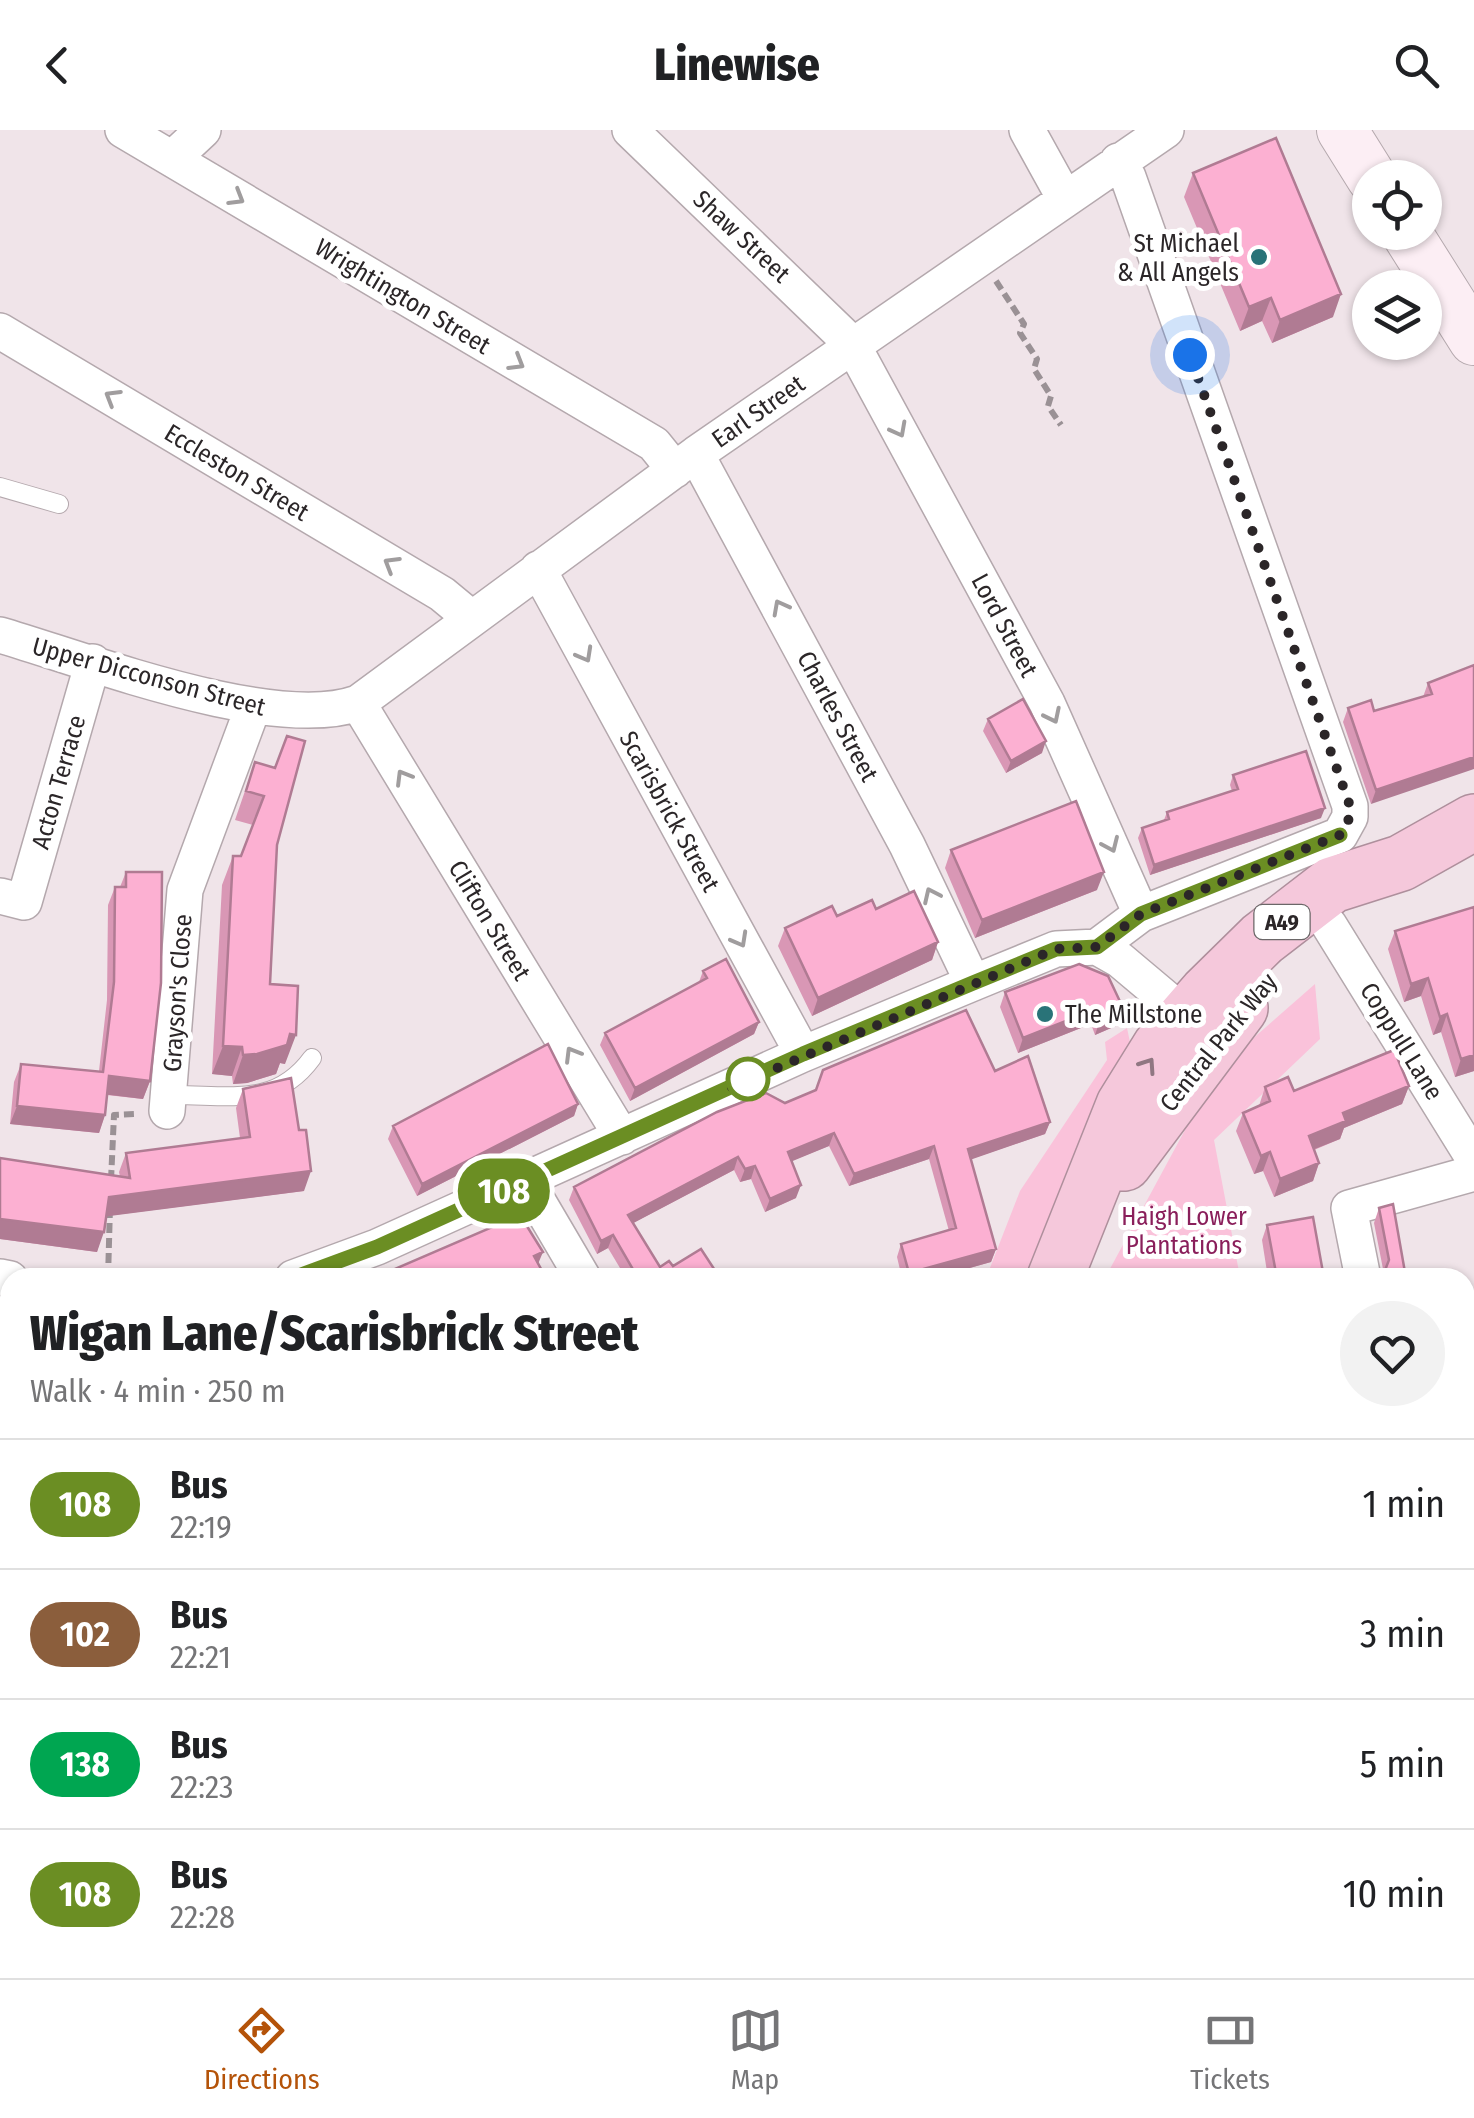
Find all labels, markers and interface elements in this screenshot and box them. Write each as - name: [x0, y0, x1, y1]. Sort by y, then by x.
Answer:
- icon: back: [30, 38, 85, 93]
- text: Linewise: [654, 38, 820, 92]
- icon: search: [1389, 38, 1444, 93]
- map controls: [1352, 160, 1442, 360]
- button: locate: [1352, 160, 1442, 250]
- street label: Shaw Street: [687, 184, 797, 290]
- one-way arrow: [226, 186, 244, 205]
- place label: St Michael & All Angels: [1117, 229, 1239, 288]
- street label: Wrightington Street: [309, 233, 496, 361]
- marker: St Michael & All Angels: [1248, 246, 1270, 268]
- button: layers: [1352, 270, 1442, 360]
- your location: [1165, 330, 1215, 380]
- one-way arrow: [506, 351, 524, 370]
- street label: Earl Street: [706, 369, 811, 455]
- one-way arrow: [105, 390, 123, 409]
- street label: Eccleston Street: [159, 418, 315, 528]
- one-way arrow: [886, 419, 906, 437]
- one-way arrow: [384, 557, 402, 576]
- street label: Lord Street: [964, 569, 1044, 683]
- one-way arrow: [773, 600, 792, 618]
- street label: Upper Dicconson Street: [29, 631, 269, 723]
- one-way arrow: [572, 644, 592, 662]
- street label: Charles Street: [790, 646, 884, 788]
- one-way arrow: [1040, 705, 1060, 723]
- street label: Acton Terrace: [26, 712, 92, 853]
- street label: Scarisbrick Street: [613, 726, 726, 898]
- one-way arrow: [396, 769, 415, 787]
- one-way arrow: [1099, 835, 1119, 853]
- street label: Clifton Street: [442, 855, 537, 987]
- one-way arrow: [923, 887, 943, 905]
- road number: A49: [1254, 905, 1310, 939]
- street label: Grayson's Close: [158, 913, 198, 1073]
- one-way arrow: [728, 929, 748, 947]
- street label: Central Park Way: [1154, 967, 1284, 1118]
- street label: Coppull Lane: [1353, 977, 1449, 1106]
- place label: The Millstone: [1065, 1000, 1202, 1030]
- marker: The Millstone: [1034, 1003, 1056, 1025]
- one-way arrow: [565, 1047, 584, 1065]
- one-way arrow: [1136, 1057, 1154, 1076]
- unlabelled marker: [727, 1058, 769, 1100]
- line badge: 108: [446, 1158, 562, 1224]
- text: 108: [478, 1170, 530, 1212]
- park label: Haigh Lower Plantations: [1121, 1202, 1247, 1261]
- button: heart: [1340, 1301, 1445, 1406]
- text: Wigan Lane/Scarisbrick Street: [30, 1305, 639, 1363]
- text: Walk · 4 min · 250 m: [30, 1372, 286, 1410]
- text: Bus: [170, 1462, 228, 1508]
- text: 1 min: [1362, 1481, 1445, 1527]
- text: 108: [59, 1483, 111, 1525]
- text: 22:19: [170, 1508, 232, 1546]
- text: Bus: [170, 1592, 228, 1638]
- text: 3 min: [1360, 1611, 1445, 1657]
- text: 102: [60, 1613, 110, 1655]
- text: 22:21: [170, 1638, 231, 1676]
- text: Bus: [170, 1722, 228, 1768]
- text: 5 min: [1360, 1741, 1445, 1787]
- text: 138: [60, 1743, 110, 1785]
- text: 22:23: [170, 1768, 234, 1806]
- text: Bus: [170, 1852, 228, 1898]
- text: 10 min: [1343, 1871, 1445, 1917]
- text: 108: [59, 1873, 111, 1915]
- text: 22:28: [170, 1898, 235, 1936]
- tab: Directions: [204, 2003, 320, 2096]
- tab: Map: [728, 2003, 783, 2096]
- tab: Tickets: [1190, 2003, 1270, 2096]

